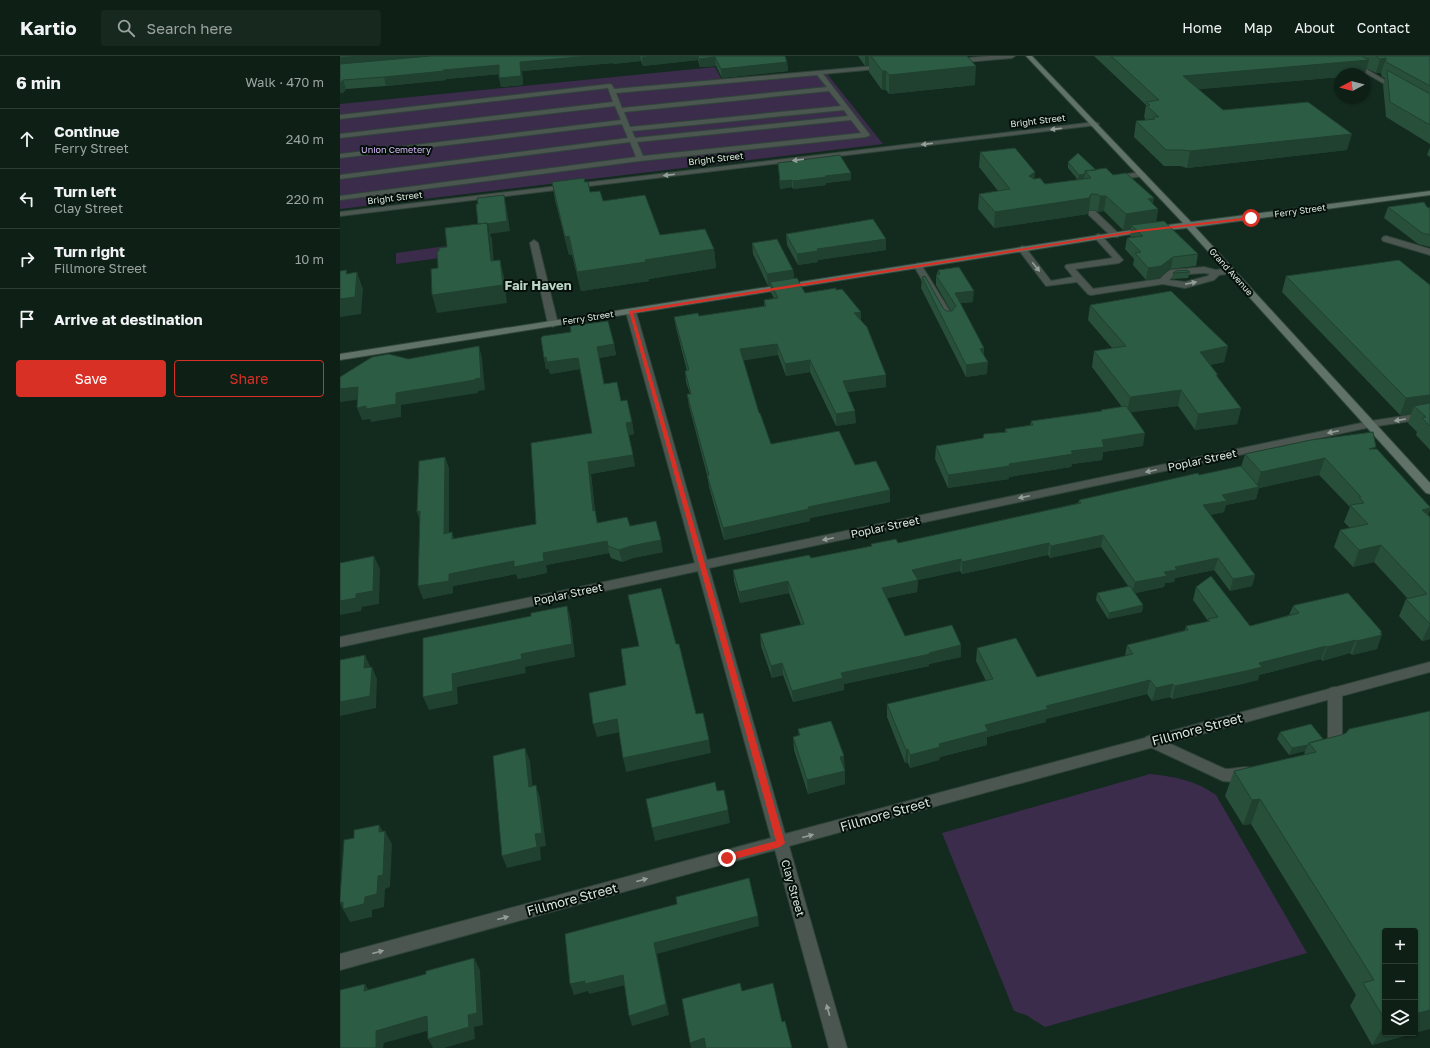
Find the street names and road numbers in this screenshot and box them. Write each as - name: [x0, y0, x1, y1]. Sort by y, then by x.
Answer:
- street label: Bright Street: [1010, 112, 1067, 129]
- street label: Bright Street: [688, 150, 745, 167]
- street label: Bright Street: [367, 189, 424, 206]
- street label: Ferry Street: [1274, 201, 1327, 220]
- street label: Grand Avenue: [1207, 246, 1256, 298]
- street label: Ferry Street: [562, 308, 615, 327]
- street label: Poplar Street: [1166, 446, 1237, 473]
- street label: Poplar Street: [849, 513, 920, 540]
- street label: Poplar Street: [532, 580, 603, 607]
- street label: Fillmore Street: [1150, 709, 1244, 749]
- street label: Fillmore Street: [838, 793, 932, 835]
- street label: Clay Street: [779, 858, 808, 918]
- street label: Fillmore Street: [525, 879, 619, 919]

